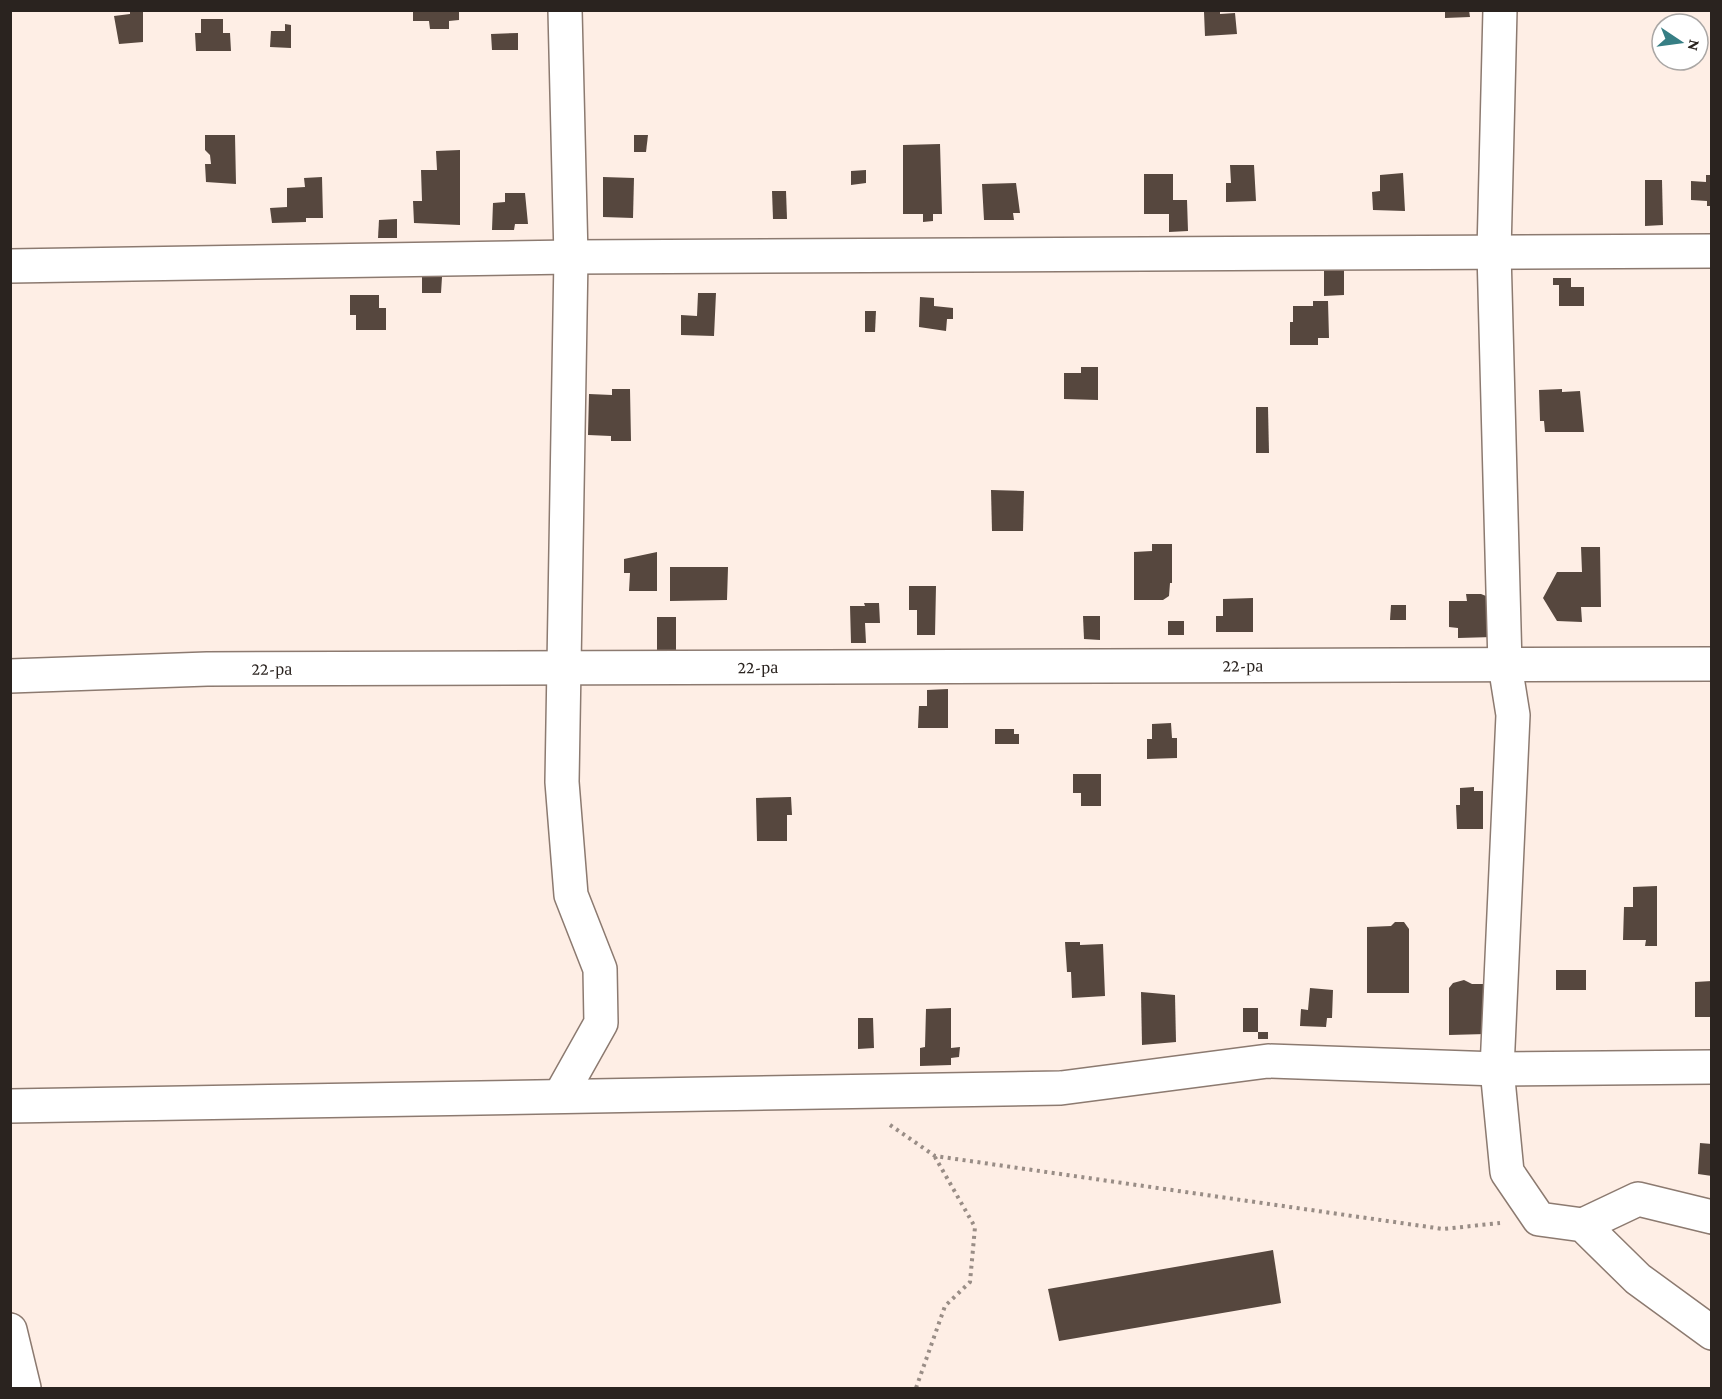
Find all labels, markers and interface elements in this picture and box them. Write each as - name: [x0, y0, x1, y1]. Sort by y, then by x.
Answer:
- north arrow: [1650, 12, 1710, 72]
- text: N: [1685, 38, 1704, 53]
- street label: 22-ра: [1223, 655, 1263, 676]
- street label: 22-ра: [738, 657, 778, 677]
- street label: 22-ра: [252, 659, 292, 679]

